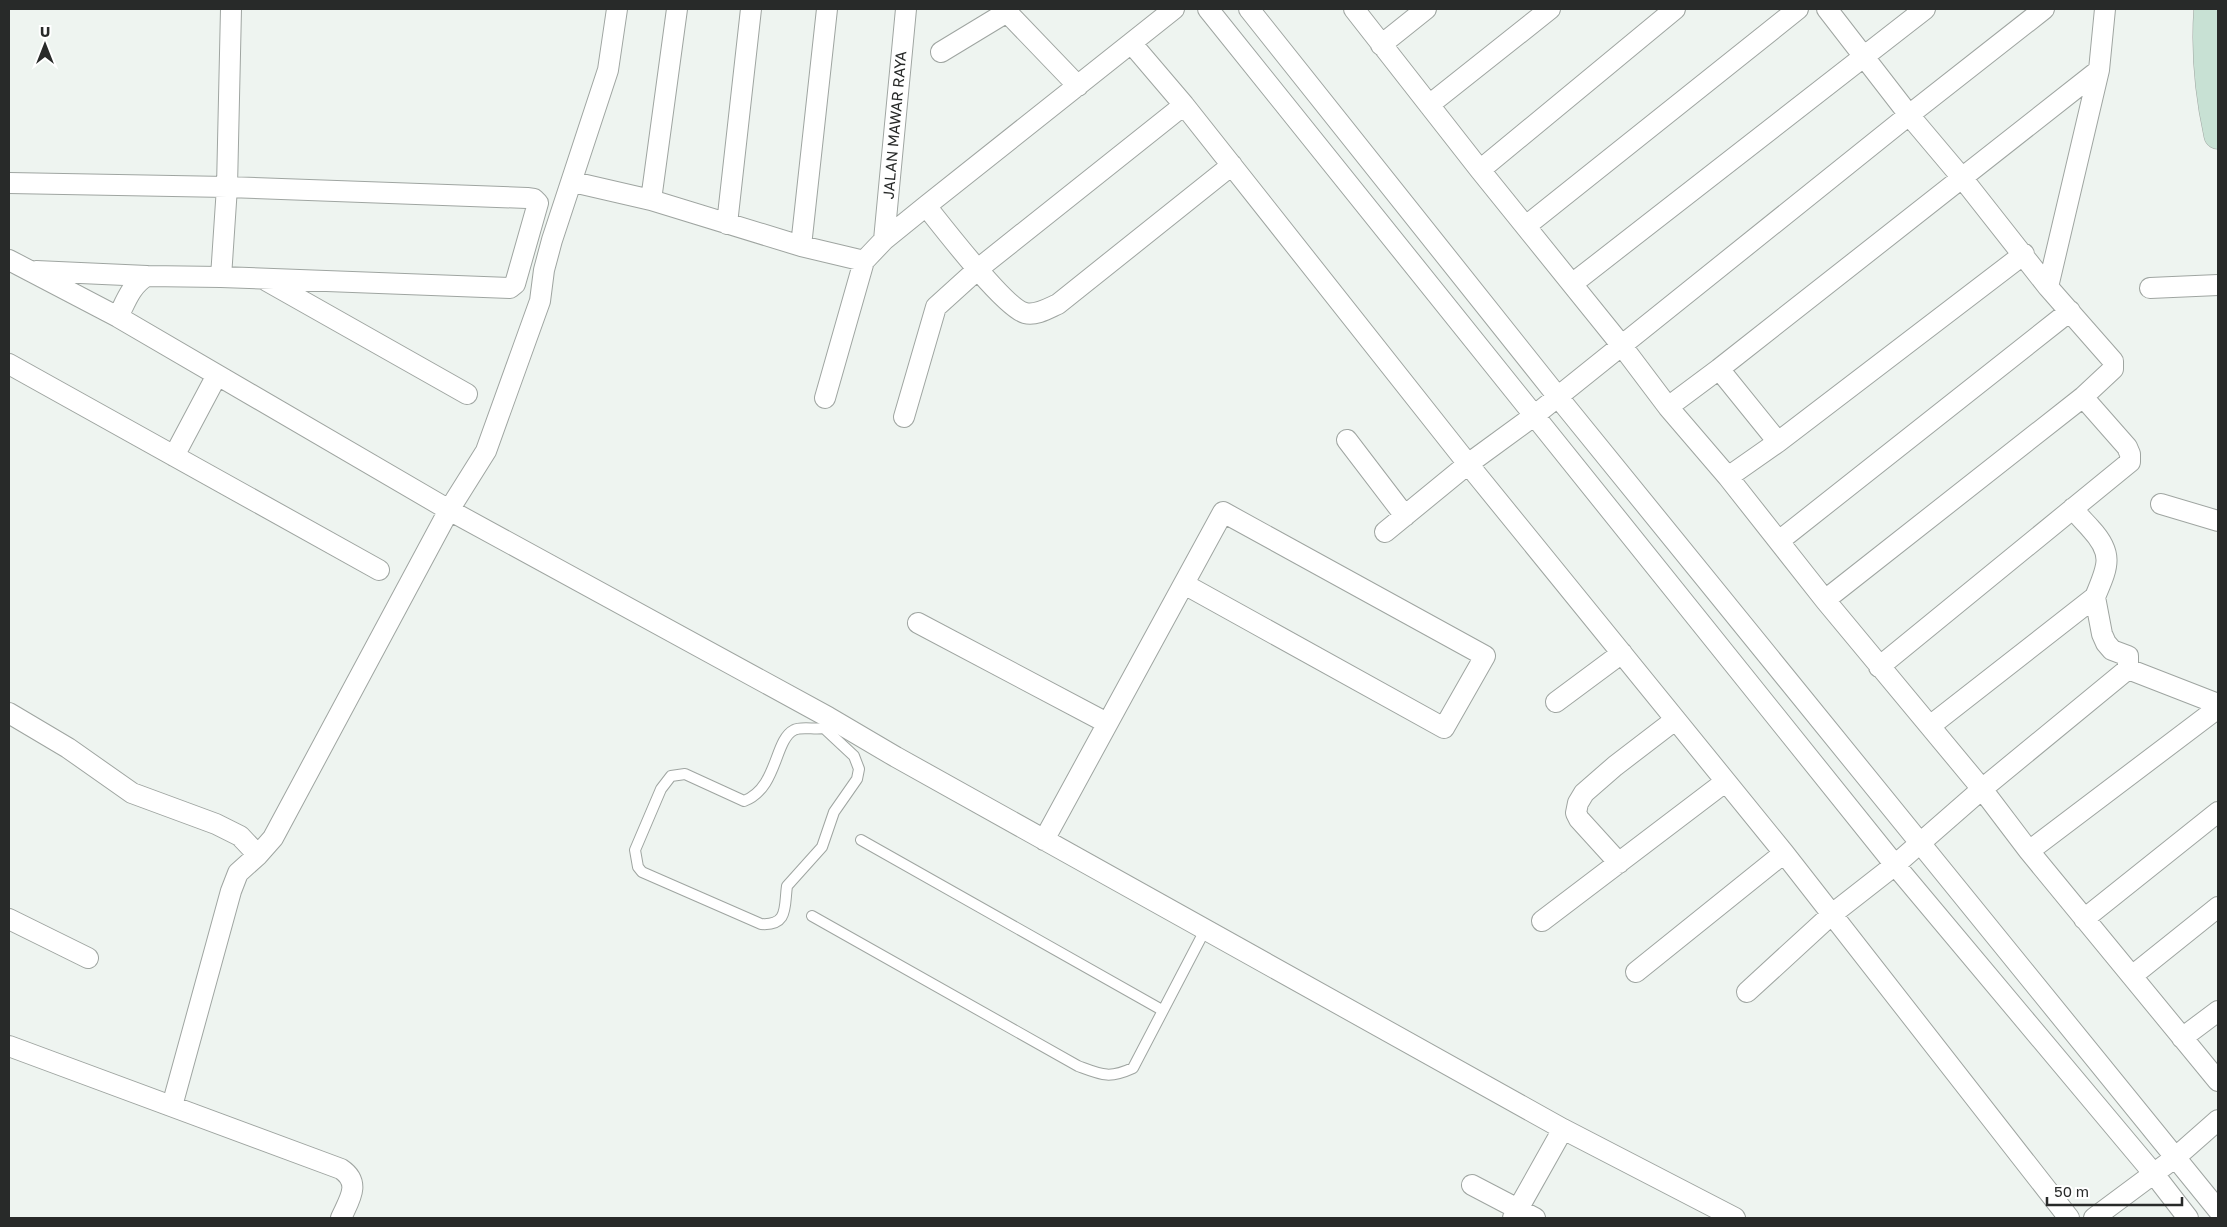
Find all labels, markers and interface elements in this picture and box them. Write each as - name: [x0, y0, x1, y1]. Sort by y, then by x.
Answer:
- north arrow: [20, 20, 70, 70]
- text: U: [40, 23, 50, 40]
- street label: JALAN MAWAR RAYA: [879, 50, 909, 200]
- scale bar: [2047, 1174, 2182, 1206]
- text: 50 m: [2054, 1182, 2089, 1200]

